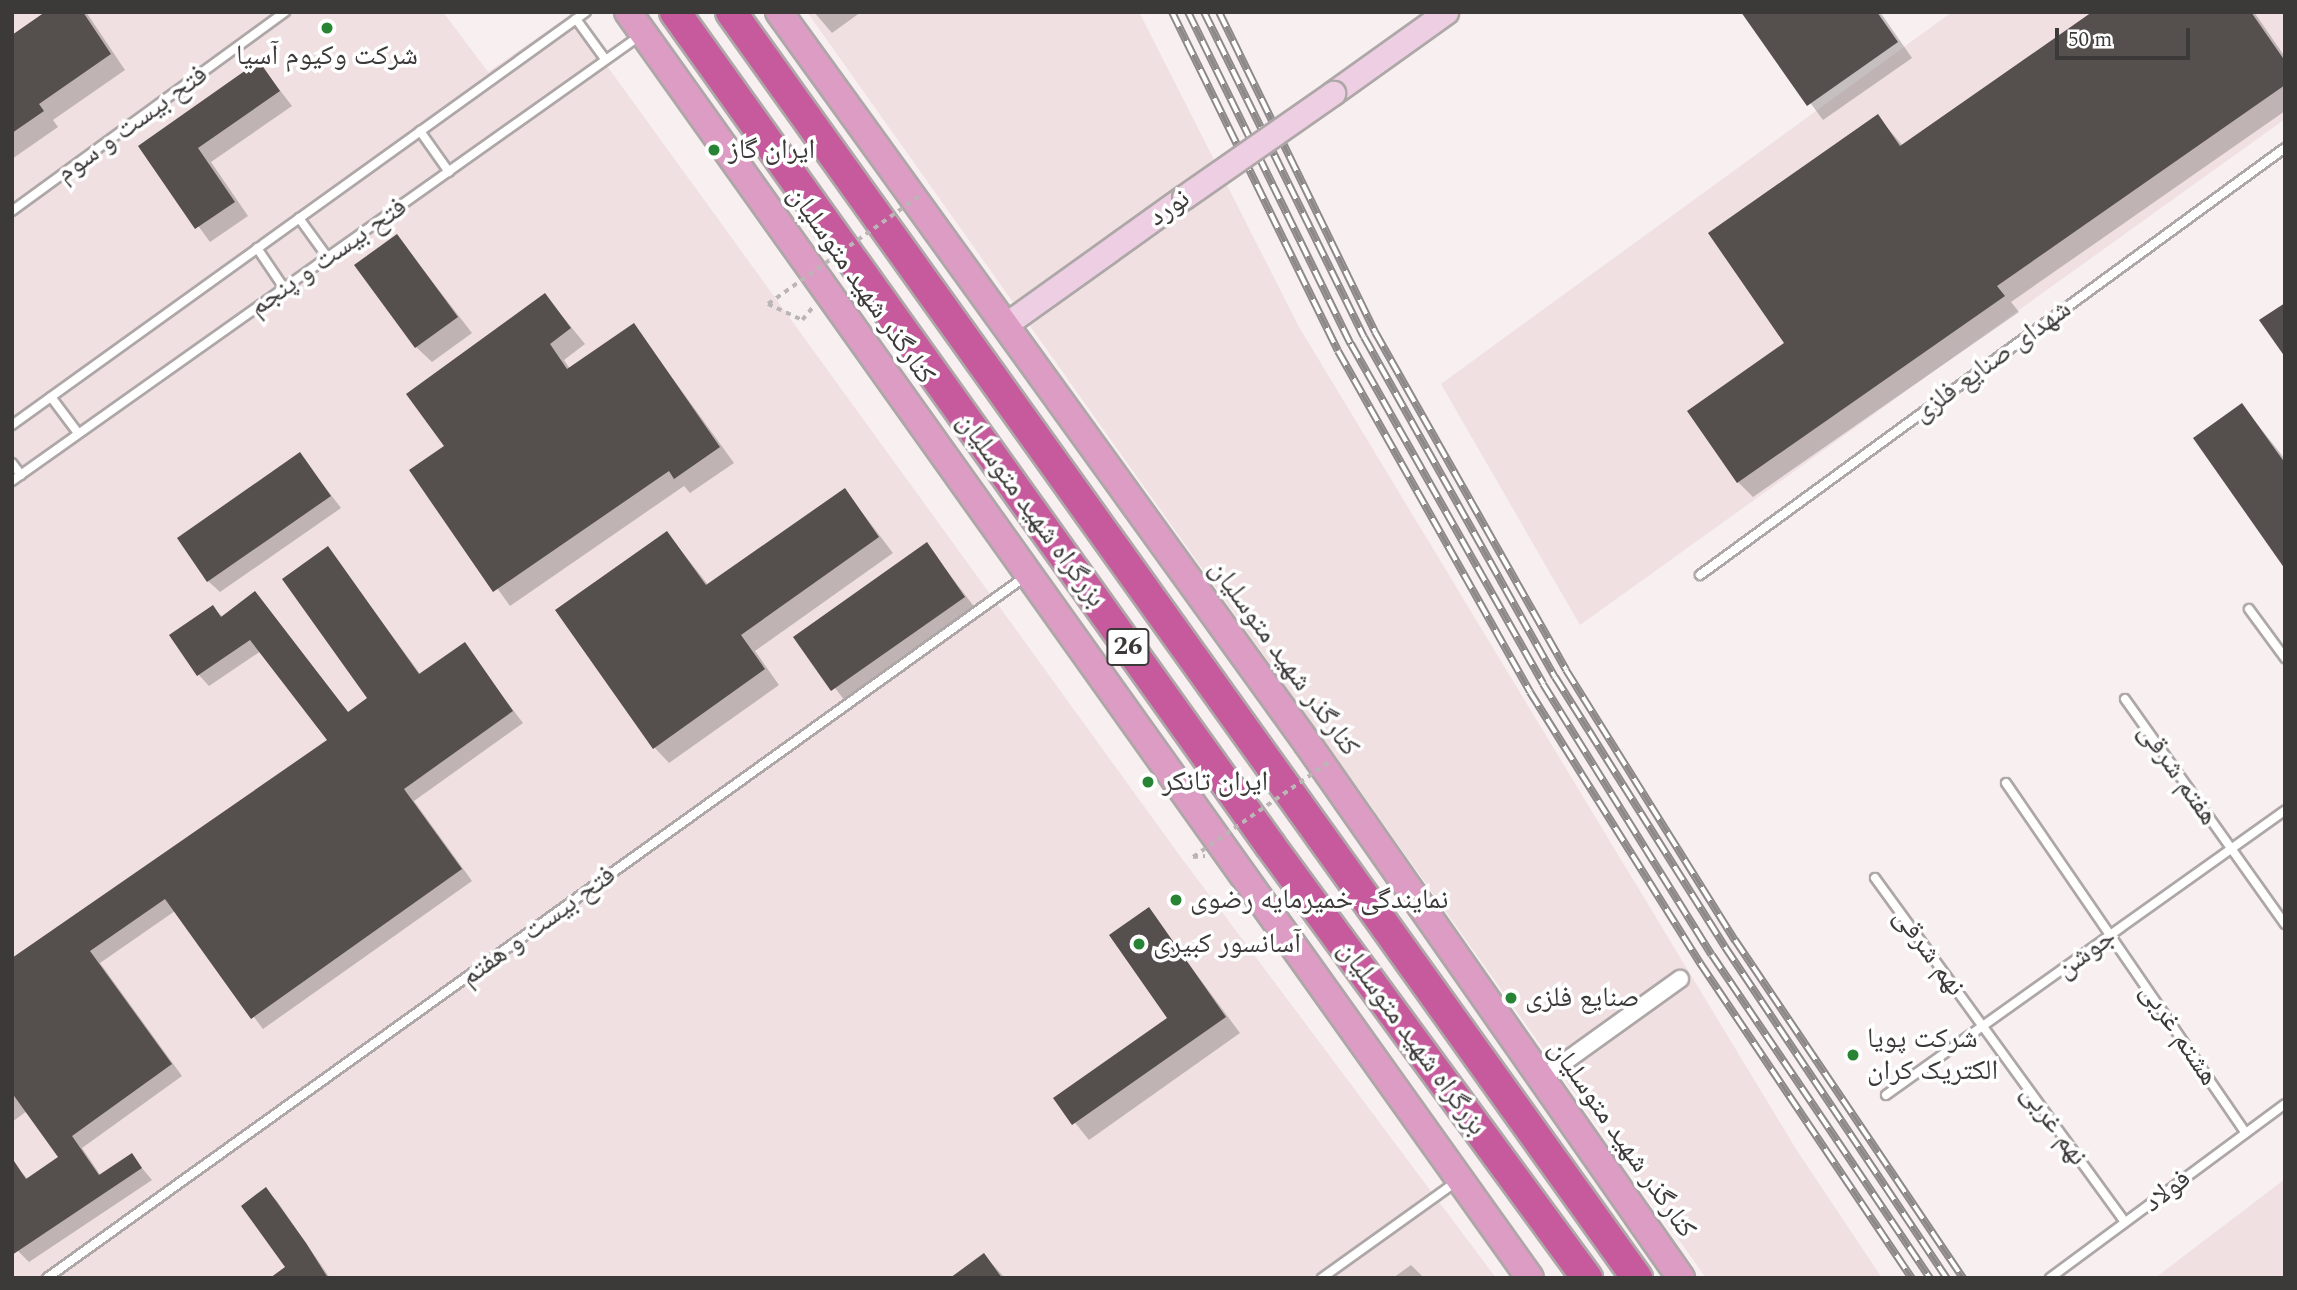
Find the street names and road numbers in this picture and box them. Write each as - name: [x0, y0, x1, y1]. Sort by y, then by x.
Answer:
- street label: فتح بیست و سوم: [50, 58, 214, 190]
- street label: کنارگذر شهید متوسلیان: [780, 179, 942, 391]
- street label: نورد: [1142, 182, 1196, 234]
- street label: فتح بیست و پنجم: [243, 190, 413, 324]
- street label: شهدای صنایع فلزی: [1906, 292, 2078, 430]
- street label: بزرگراه شهید متوسلیان: [949, 406, 1113, 614]
- street label: کنارگذر شهید متوسلیان: [1201, 553, 1367, 763]
- road number: 26: [1105, 624, 1151, 670]
- street label: هفتم شرقی: [2130, 716, 2226, 832]
- street label: فتح بیست و هفتم: [454, 858, 622, 994]
- street label: نهم شرقی: [1886, 901, 1972, 1003]
- street label: جوشن: [2050, 920, 2122, 986]
- street label: بزرگراه شهید متوسلیان: [1330, 934, 1494, 1142]
- street label: هشتم غربی: [2132, 976, 2226, 1092]
- street label: کنارگذر شهید متوسلیان: [1541, 1033, 1703, 1245]
- street label: نهم غربی: [2013, 1078, 2095, 1172]
- street label: فولاد: [2137, 1162, 2197, 1220]

